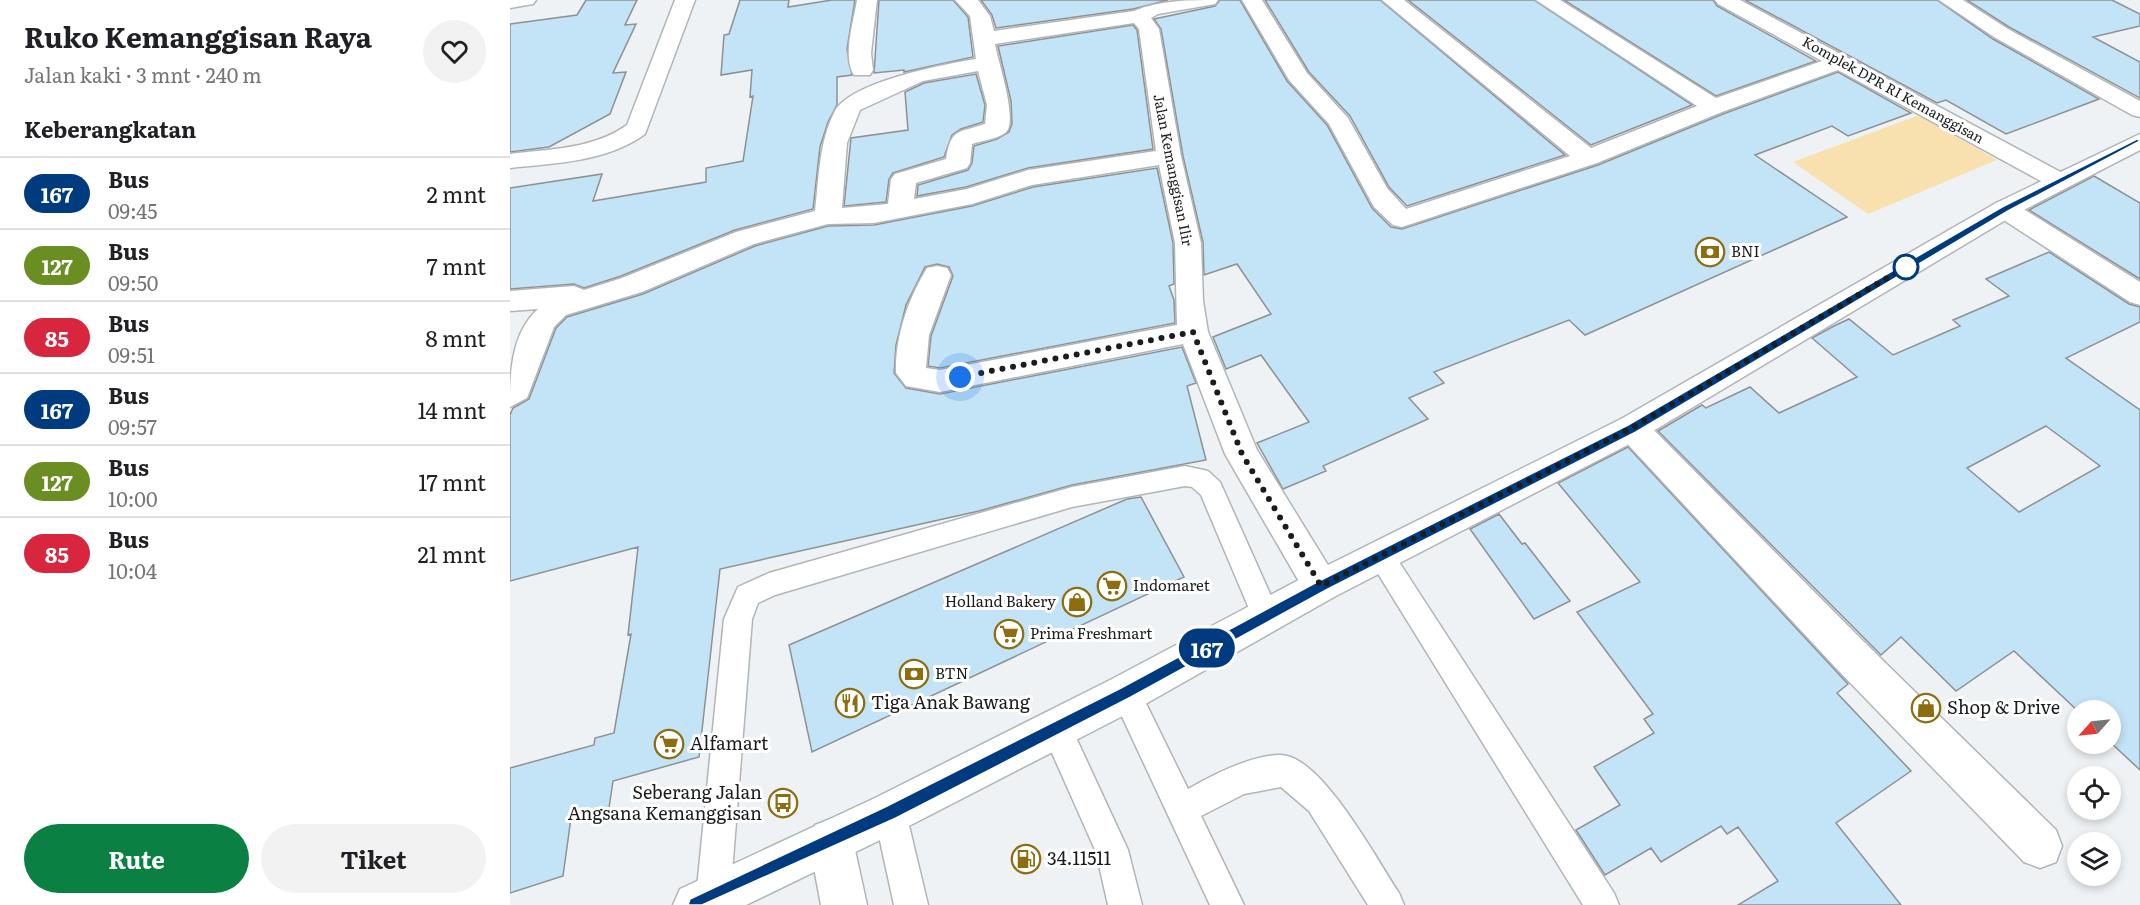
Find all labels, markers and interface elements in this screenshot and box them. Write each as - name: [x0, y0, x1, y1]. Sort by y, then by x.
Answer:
- text: Ruko Kemanggisan Raya: [24, 15, 372, 57]
- button: heart: [423, 20, 486, 83]
- street label: Komplek DPR RI Kemanggisan: [1799, 31, 1988, 148]
- text: Jalan kaki · 3 mnt · 240 m: [24, 59, 262, 89]
- street label: Jalan Kemanggisan Ilir: [1149, 92, 1199, 248]
- text: Keberangkatan: [24, 112, 196, 145]
- text: Bus: [108, 162, 149, 195]
- text: 2 mnt: [427, 177, 486, 210]
- text: 167: [41, 178, 73, 209]
- text: 09:45: [108, 195, 157, 225]
- text: Bus: [108, 234, 149, 267]
- bank icon: BNI: [1694, 236, 1726, 268]
- place label: BNI: [1731, 239, 1760, 262]
- text: 7 mnt: [427, 249, 486, 282]
- text: 127: [41, 250, 73, 281]
- unlabelled marker: [1893, 254, 1919, 280]
- text: 09:50: [108, 267, 158, 297]
- text: Bus: [108, 306, 149, 339]
- text: 8 mnt: [426, 321, 486, 354]
- text: 85: [45, 322, 69, 353]
- text: 09:51: [108, 339, 155, 369]
- your location: [945, 362, 975, 392]
- text: Bus: [108, 378, 149, 411]
- text: 14 mnt: [417, 393, 486, 426]
- text: 167: [41, 394, 73, 425]
- text: 09:57: [108, 411, 157, 441]
- text: Bus: [108, 450, 149, 483]
- text: 17 mnt: [418, 465, 486, 498]
- text: 127: [41, 466, 73, 497]
- text: 10:00: [108, 483, 157, 513]
- text: Bus: [108, 522, 149, 555]
- text: 21 mnt: [418, 537, 486, 570]
- text: 85: [45, 538, 69, 569]
- text: 10:04: [108, 555, 157, 585]
- supermarket icon: Indomaret: [1096, 570, 1128, 602]
- place label: Indomaret: [1133, 573, 1210, 596]
- shop icon: Holland Bakery: [1061, 586, 1093, 618]
- place label: Holland Bakery: [945, 589, 1056, 612]
- supermarket icon: Prima Freshmart: [993, 618, 1025, 650]
- place label: Prima Freshmart: [1030, 621, 1152, 644]
- line badge: 167: [1172, 628, 1242, 668]
- text: 167: [1191, 633, 1223, 664]
- bank icon: BTN: [898, 658, 930, 690]
- place label: BTN: [935, 661, 968, 684]
- restaurant icon: Tiga Anak Bawang: [834, 687, 866, 719]
- place label: Tiga Anak Bawang: [871, 688, 1031, 715]
- shop icon: Shop & Drive: [1910, 692, 1942, 724]
- place label: Shop & Drive: [1947, 693, 2060, 720]
- north arrow: [2067, 700, 2121, 754]
- map controls: [2067, 700, 2121, 886]
- supermarket icon: Alfamart: [653, 728, 685, 760]
- place label: Alfamart: [690, 729, 769, 756]
- button: locate: [2067, 766, 2121, 820]
- place label: Seberang Jalan Angsana Kemanggisan: [568, 778, 762, 826]
- bus stop icon: Seberang Jalan Angsana Kemanggisan: [767, 787, 799, 819]
- button: Rute: [24, 824, 249, 893]
- button: Tiket: [261, 824, 486, 893]
- button: layers: [2067, 832, 2121, 886]
- fuel station icon: 34.11511: [1010, 843, 1042, 875]
- place label: 34.11511: [1047, 844, 1111, 871]

